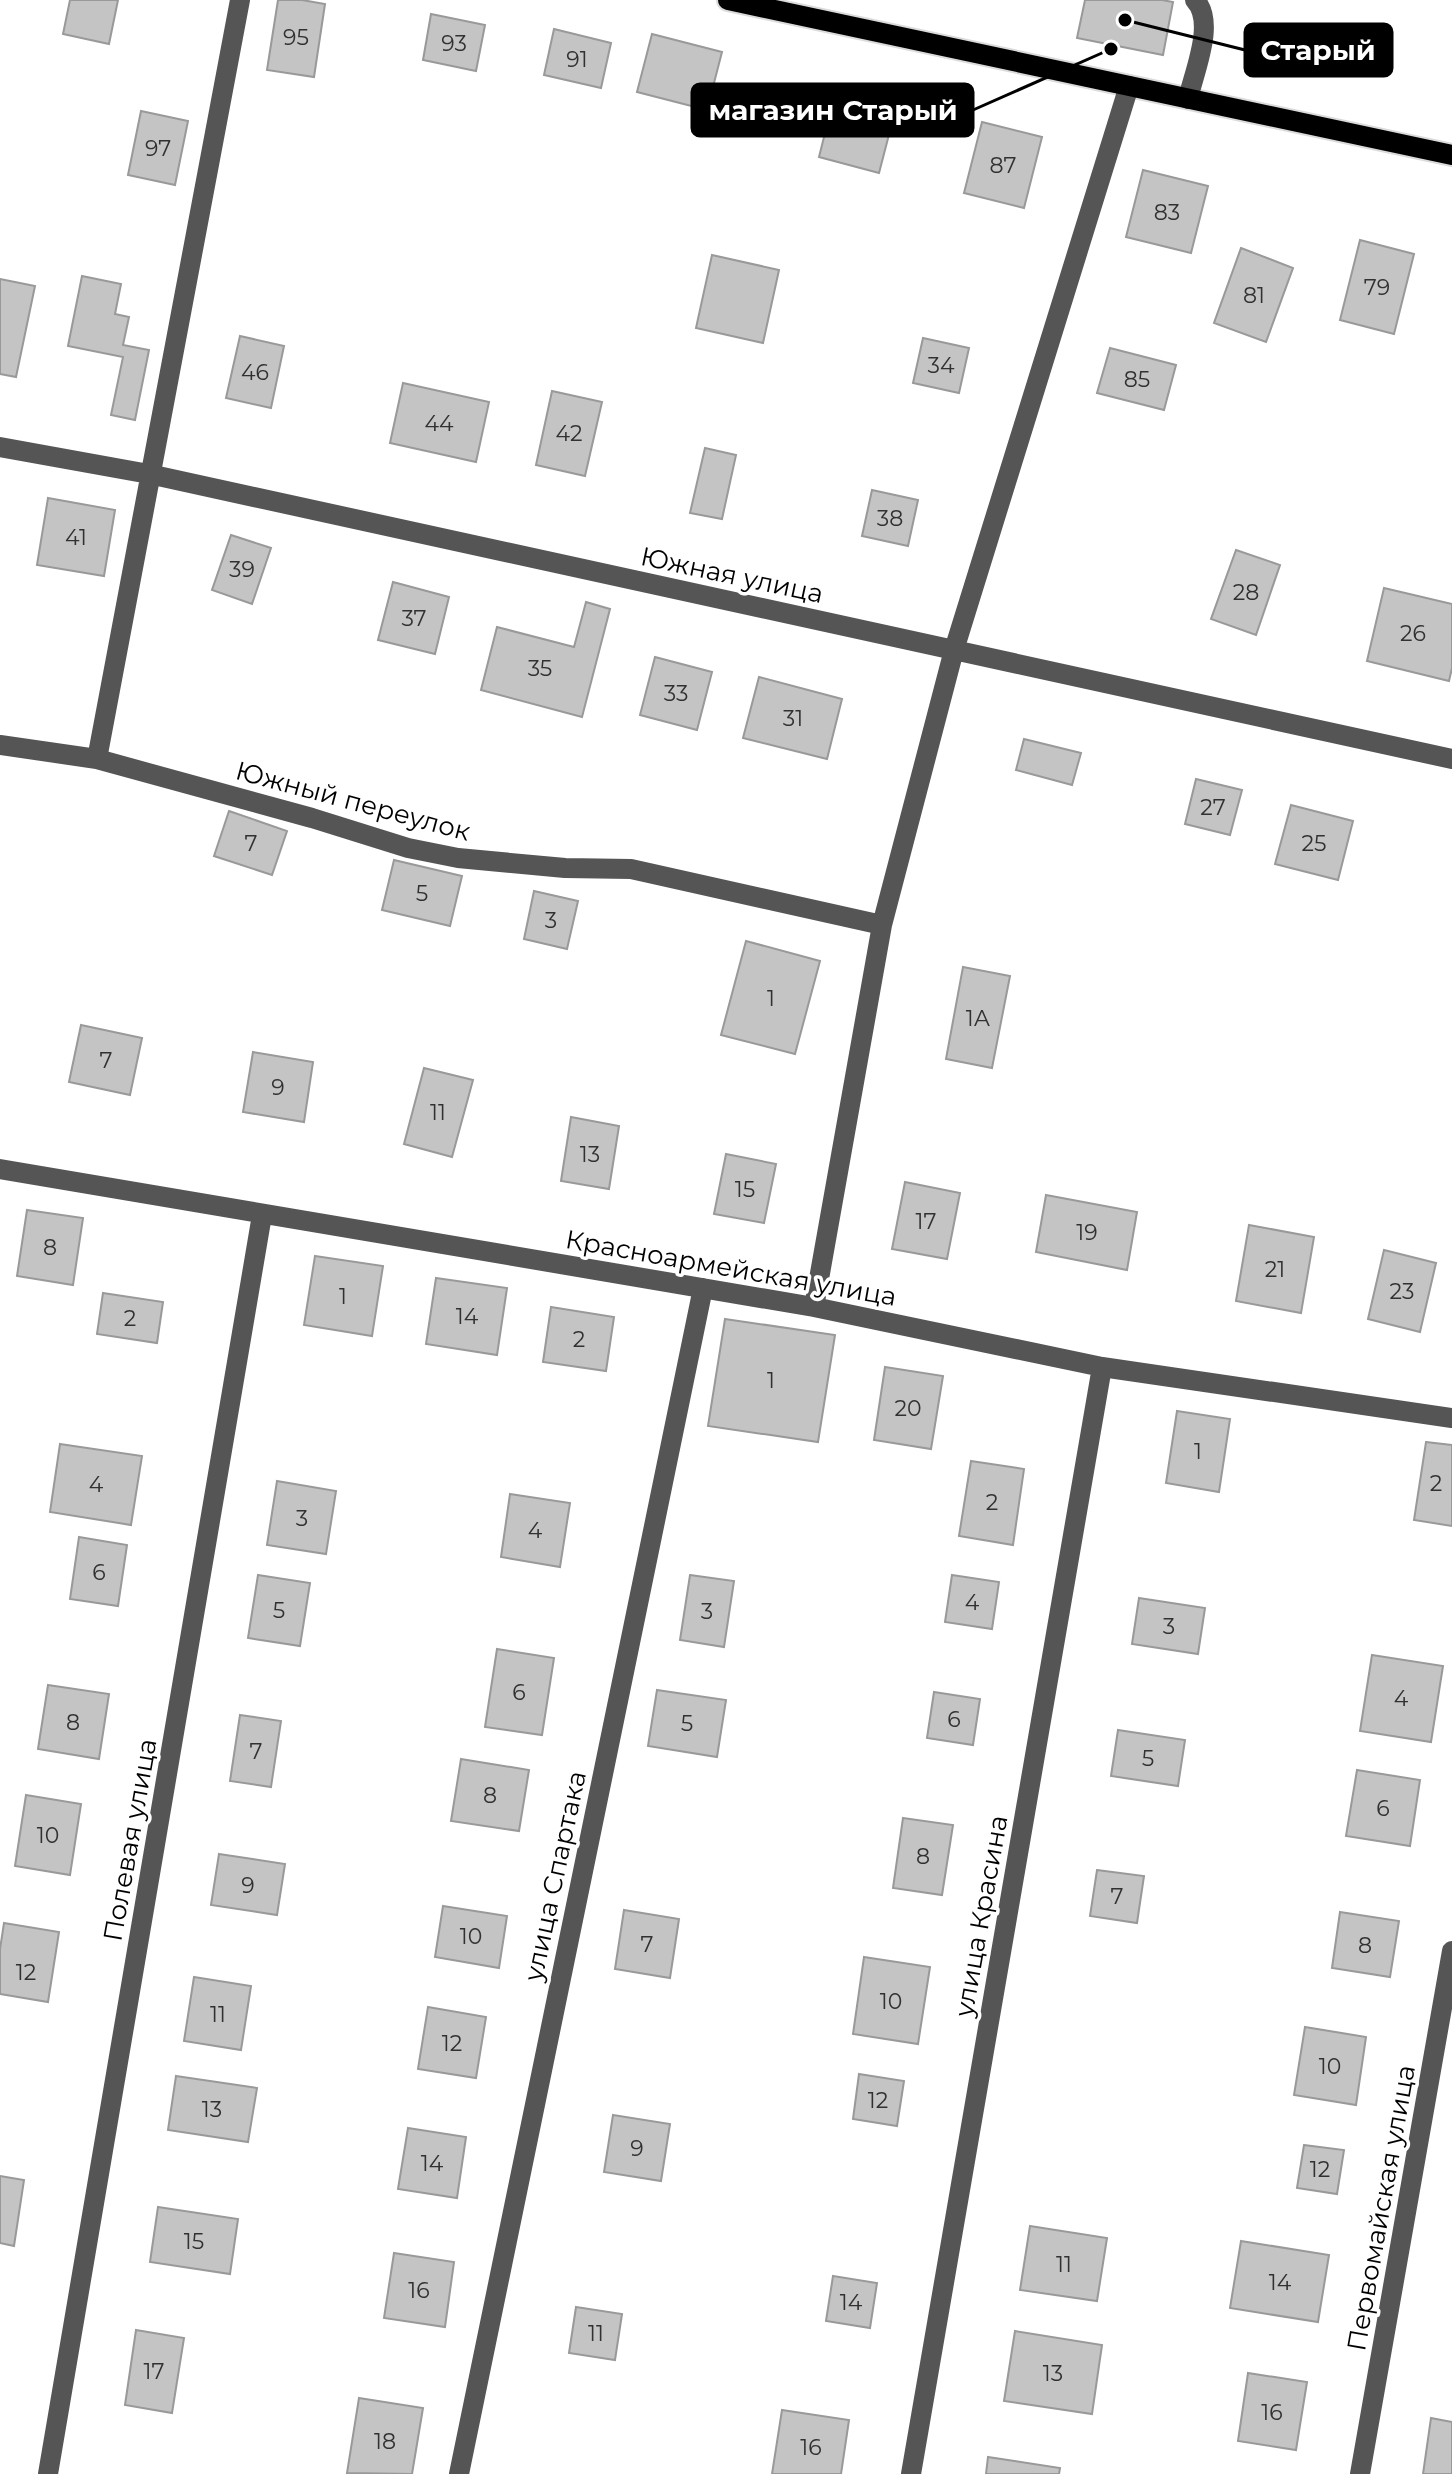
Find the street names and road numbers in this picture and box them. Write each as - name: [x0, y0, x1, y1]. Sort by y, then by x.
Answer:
- street label: Южная улица: [638, 540, 826, 610]
- street label: Южный переулок: [232, 754, 474, 848]
- street label: Красноармейская улица: [563, 1223, 899, 1313]
- street label: Полевая улица: [96, 1736, 164, 1944]
- street label: улица Спартака: [517, 1768, 593, 1985]
- street label: улица Красина: [947, 1813, 1014, 2020]
- street label: Первомайская улица: [1340, 2063, 1422, 2353]

